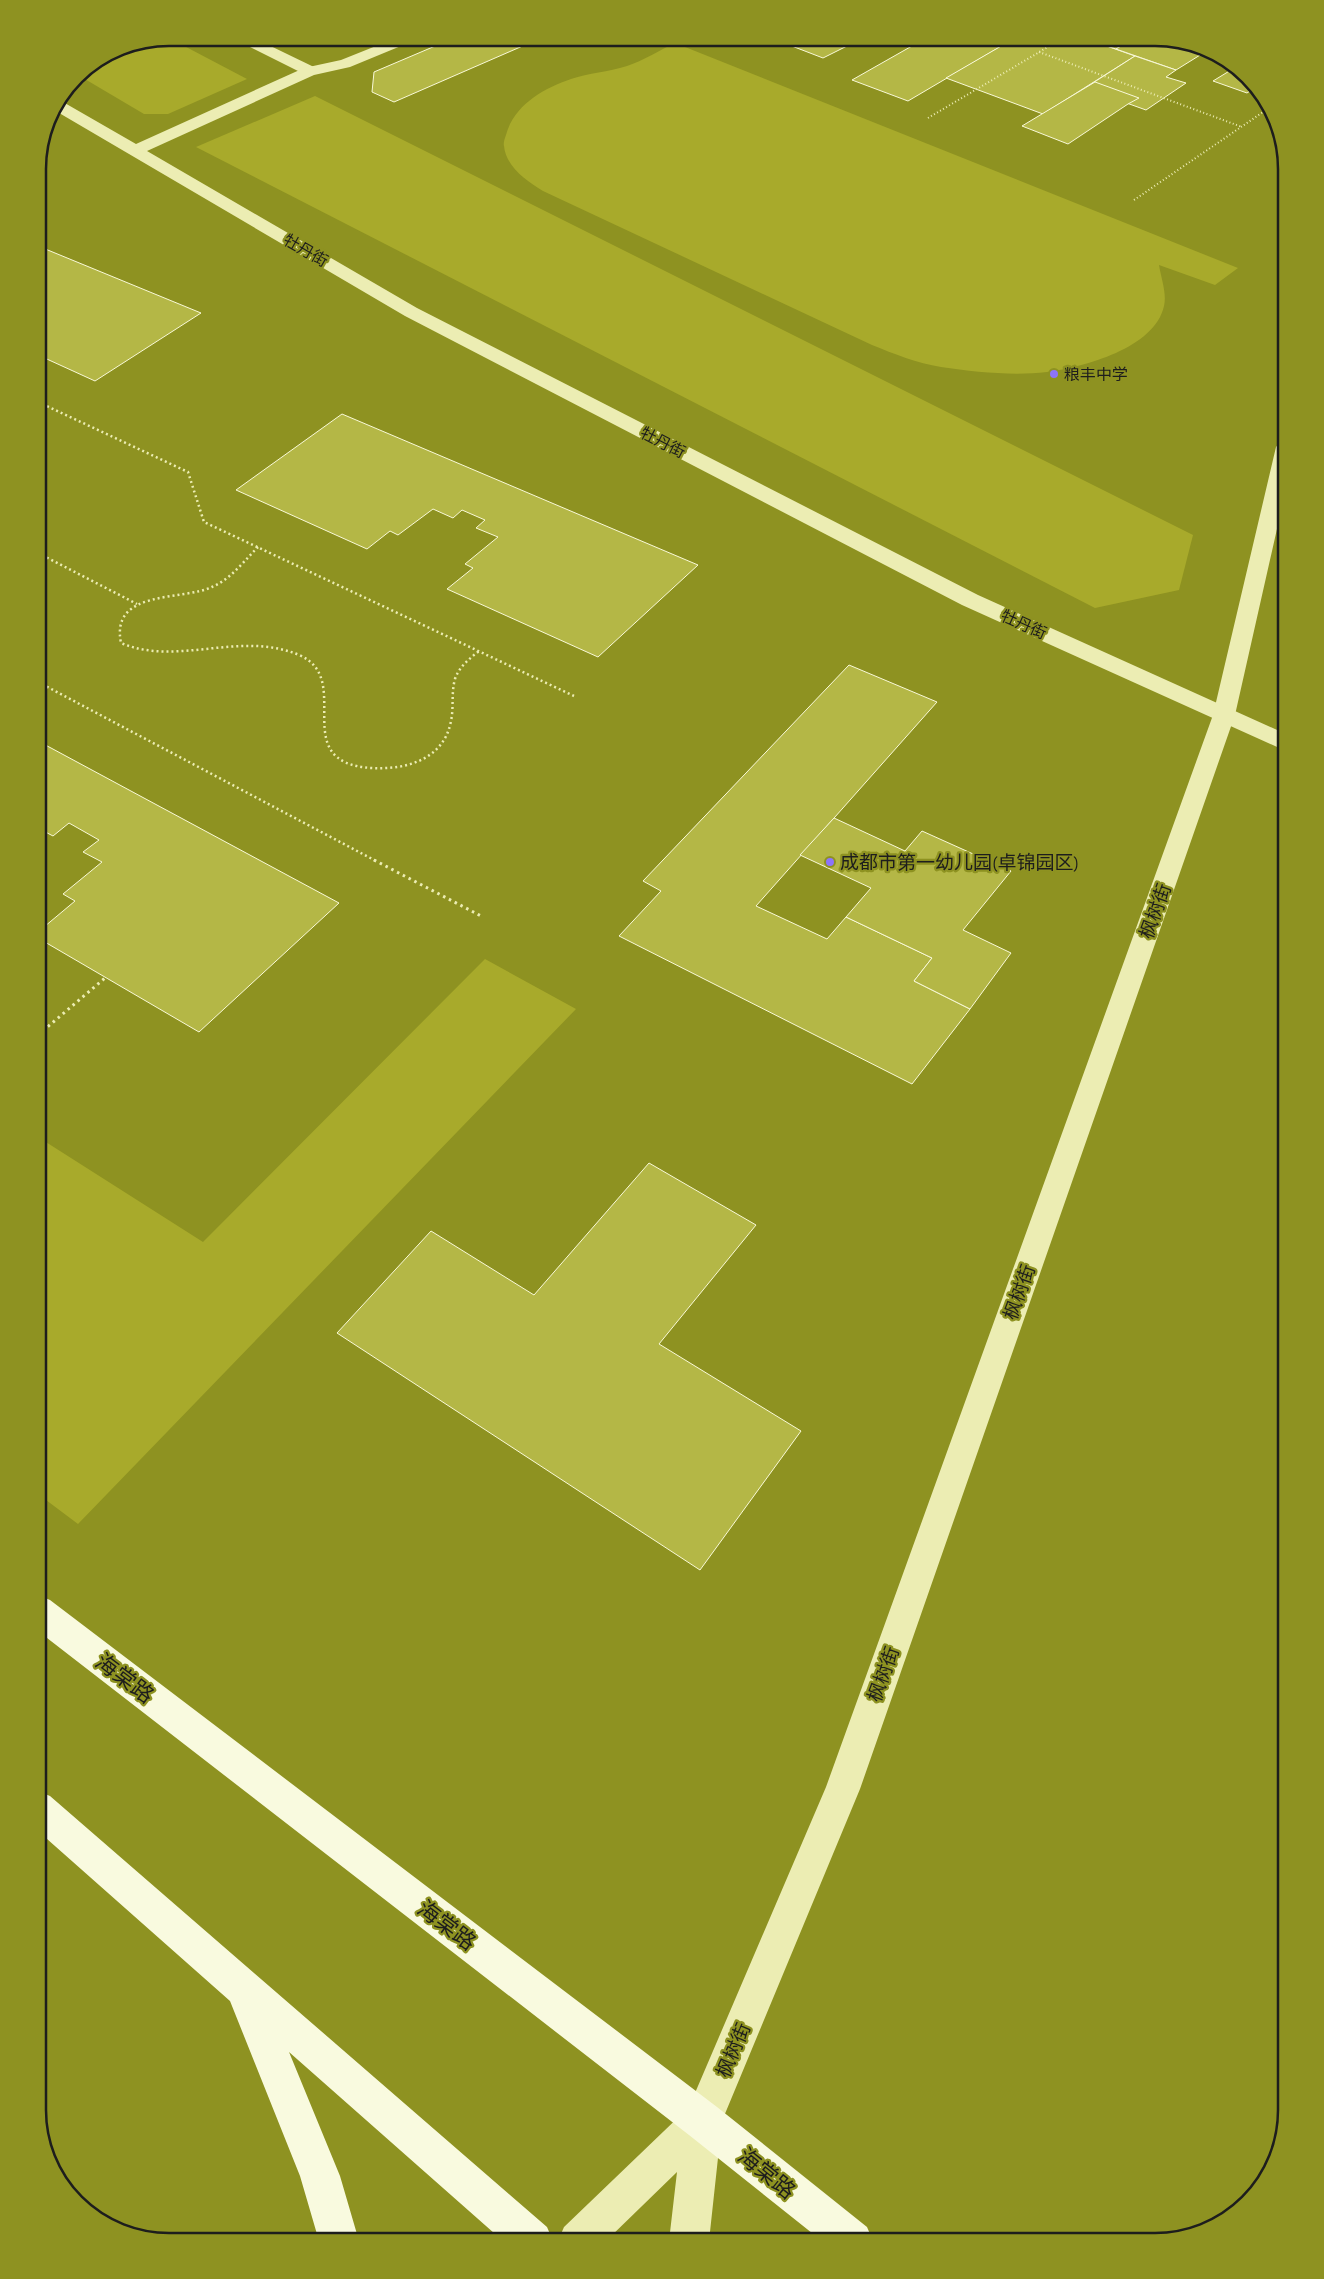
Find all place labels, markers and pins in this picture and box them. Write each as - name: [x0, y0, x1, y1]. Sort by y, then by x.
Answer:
- place label: 粮丰中学: [1064, 366, 1128, 383]
- marker: 粮丰中学: [1048, 368, 1060, 380]
- place label: 成都市第一幼儿园(卓锦园区): [840, 852, 1079, 873]
- marker: 成都市第一幼儿园(卓锦园区): [824, 856, 836, 868]

